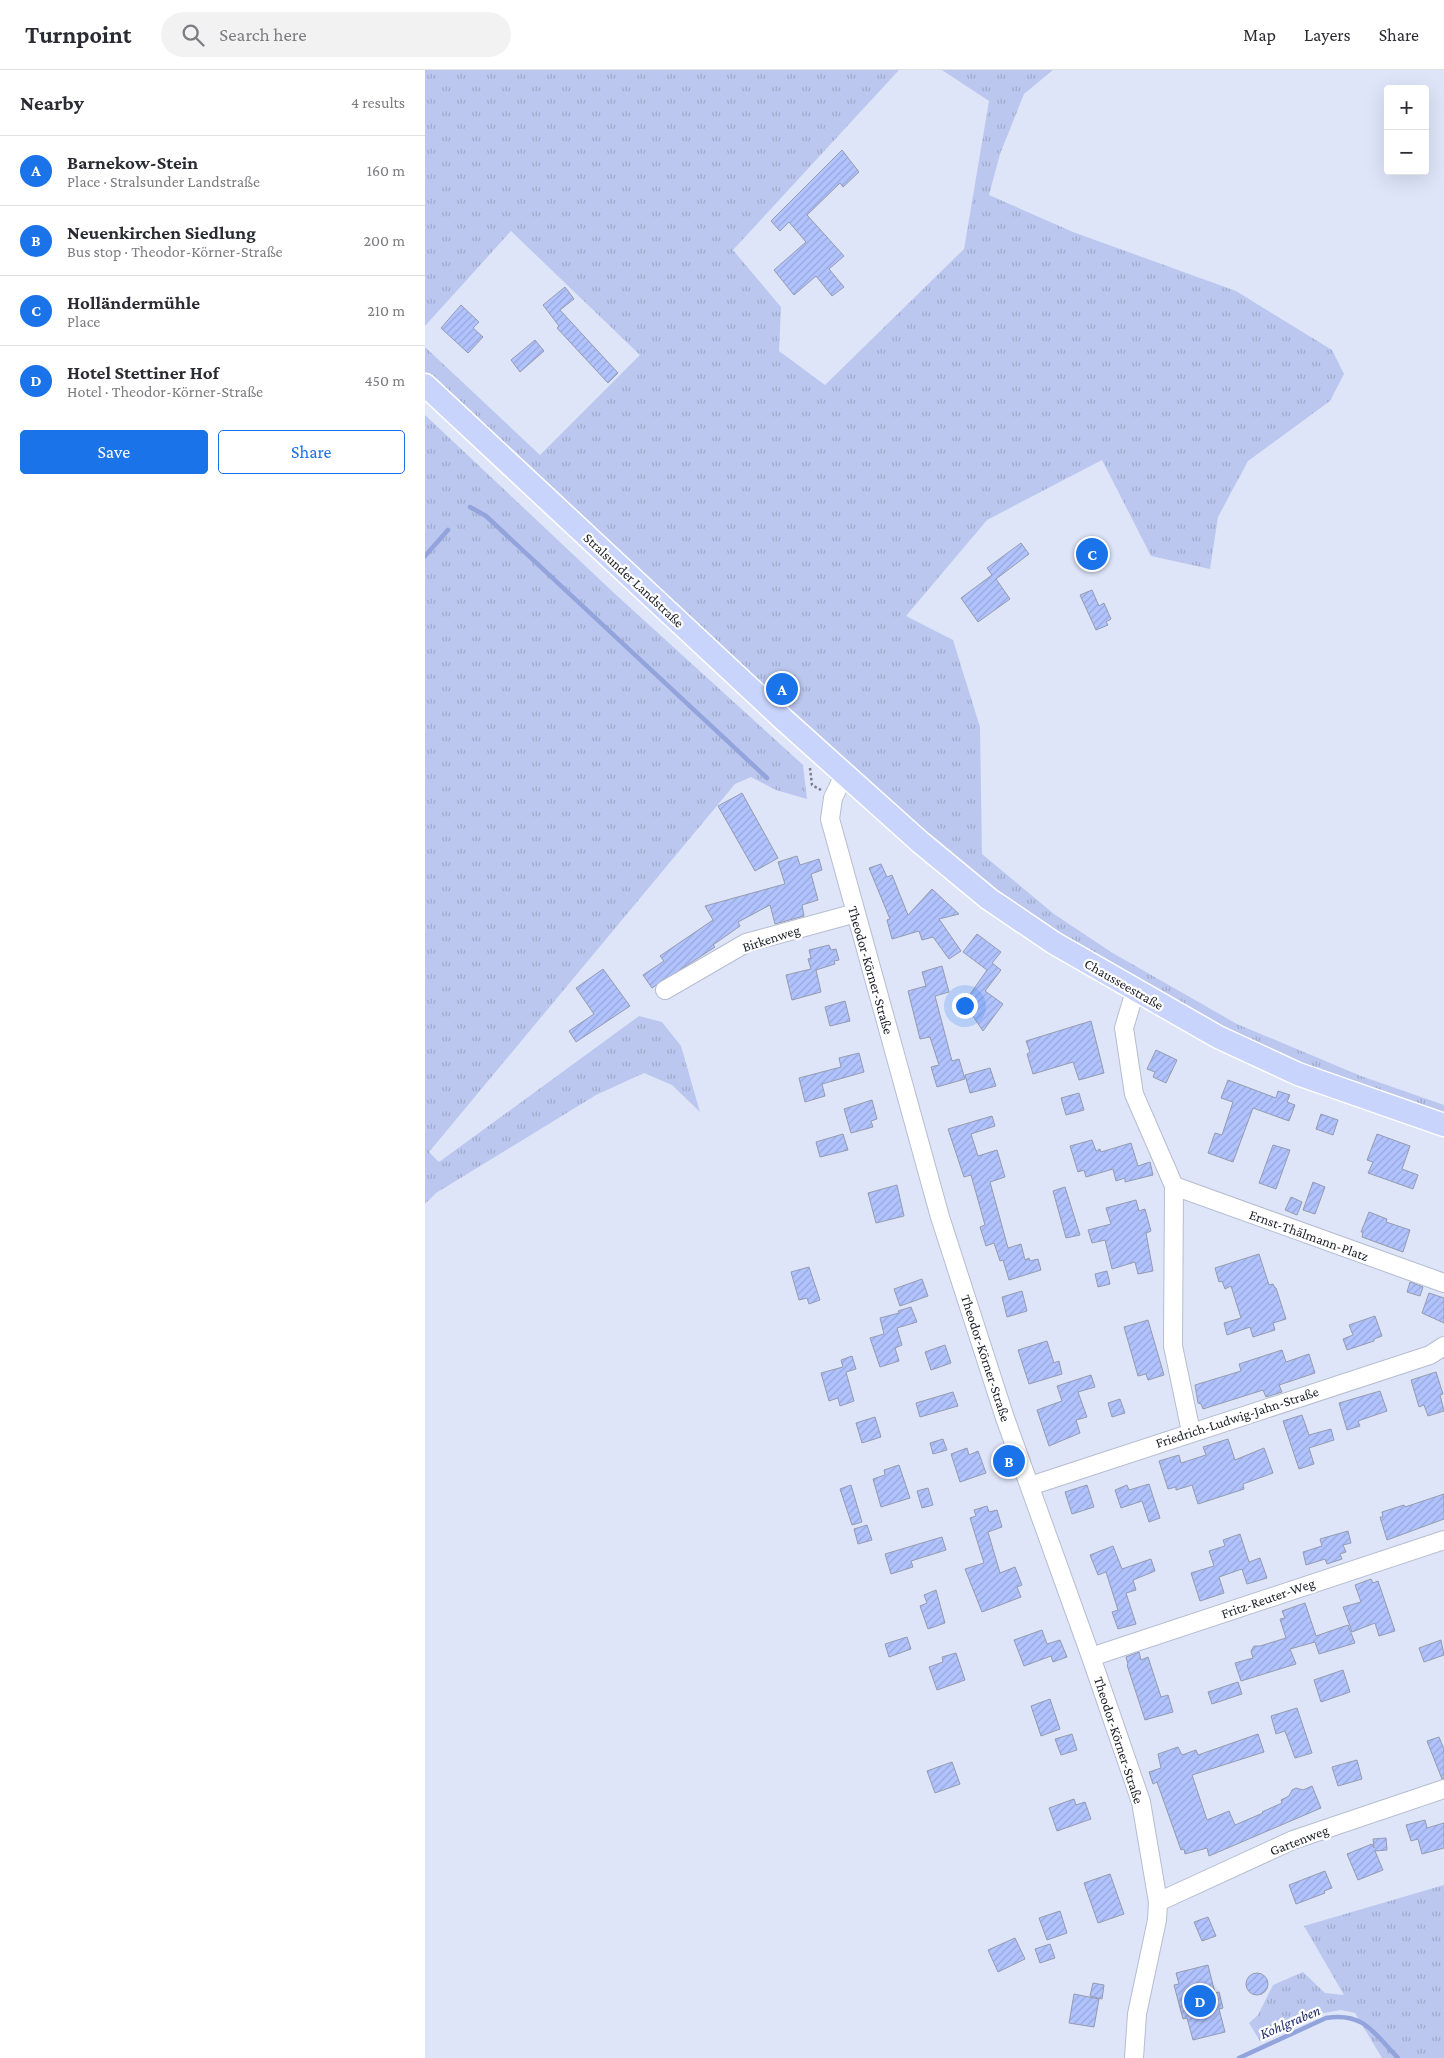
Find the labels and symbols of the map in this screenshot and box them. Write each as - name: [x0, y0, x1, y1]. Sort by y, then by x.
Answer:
- street label: Stralsunder Landstraße: [581, 529, 687, 631]
- pin: C: [1076, 535, 1108, 573]
- pin: A: [766, 670, 798, 708]
- street label: Theodor-Körner-Straße: [845, 904, 897, 1036]
- street label: Birkenweg: [740, 921, 802, 955]
- street label: Chausseestraße: [1082, 955, 1166, 1013]
- your location: [952, 993, 978, 1019]
- street label: Ernst-Thälmann-Platz: [1247, 1206, 1371, 1264]
- street label: Theodor-Körner-Straße: [958, 1293, 1014, 1423]
- street label: Friedrich-Ludwig-Jahn-Straße: [1153, 1383, 1321, 1451]
- pin: B: [993, 1442, 1025, 1480]
- street label: Fritz-Reuter-Weg: [1219, 1574, 1317, 1622]
- street label: Theodor-Körner-Straße: [1091, 1675, 1147, 1805]
- street label: Gartenweg: [1267, 1821, 1331, 1859]
- pin: D: [1184, 1982, 1216, 2020]
- water label: Kohlgraben: [1257, 2002, 1323, 2043]

